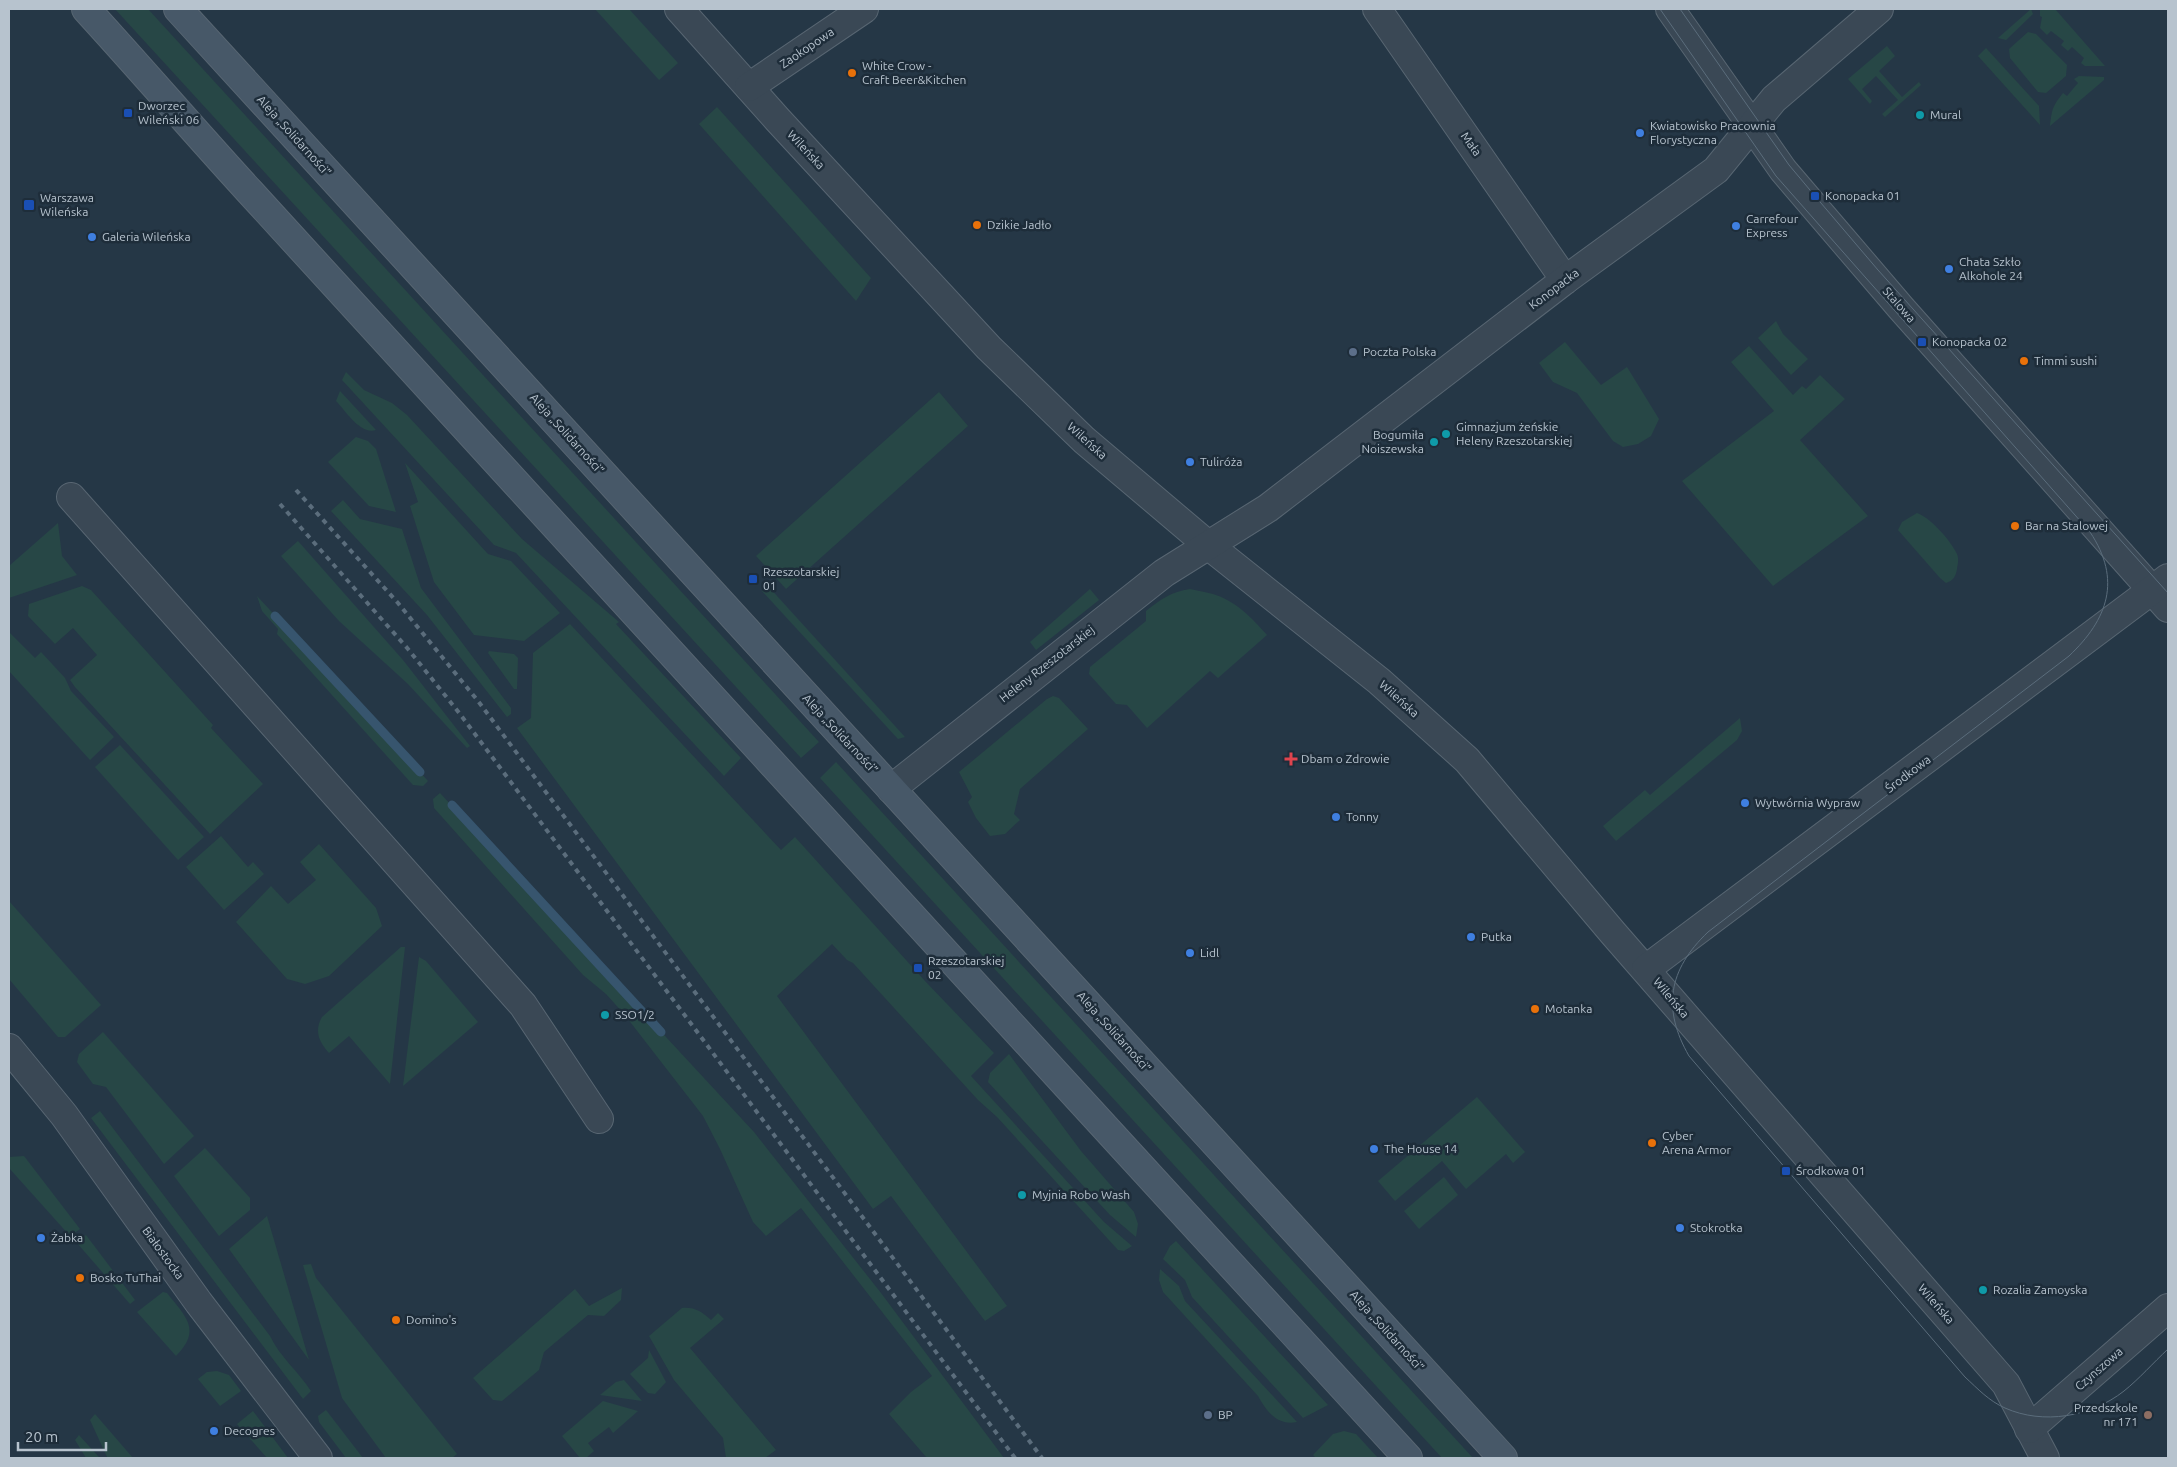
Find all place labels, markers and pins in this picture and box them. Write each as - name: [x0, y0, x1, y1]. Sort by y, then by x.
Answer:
- place label: White Crow - Craft Beer&Kitchen: [862, 59, 966, 86]
- marker: White Crow - Craft Beer&Kitchen: [846, 67, 858, 79]
- place label: Dworzec Wileński 06: [138, 99, 200, 126]
- marker: Dworzec Wileński 06: [122, 107, 134, 119]
- place label: Mural: [1930, 108, 1961, 121]
- marker: Mural: [1914, 109, 1926, 121]
- place label: Kwiatowisko Pracownia Florystyczna: [1650, 119, 1776, 146]
- marker: Kwiatowisko Pracownia Florystyczna: [1634, 127, 1646, 139]
- place label: Konopacka 01: [1825, 189, 1900, 202]
- marker: Konopacka 01: [1809, 190, 1821, 202]
- place label: Warszawa Wileńska: [40, 191, 94, 218]
- marker: Warszawa Wileńska: [22, 198, 36, 212]
- place label: Carrefour Express: [1746, 212, 1799, 239]
- place label: Dzikie Jadło: [987, 218, 1052, 231]
- marker: Dzikie Jadło: [971, 219, 983, 231]
- marker: Carrefour Express: [1730, 220, 1742, 232]
- place label: Galeria Wileńska: [102, 230, 191, 243]
- marker: Galeria Wileńska: [86, 231, 98, 243]
- place label: Chata Szkło Alkohole 24: [1959, 255, 2023, 282]
- marker: Chata Szkło Alkohole 24: [1943, 263, 1955, 275]
- place label: Konopacka 02: [1932, 335, 2007, 348]
- marker: Konopacka 02: [1916, 336, 1928, 348]
- place label: Poczta Polska: [1363, 345, 1436, 358]
- marker: Poczta Polska: [1347, 346, 1359, 358]
- place label: Timmi sushi: [2034, 354, 2097, 367]
- marker: Timmi sushi: [2018, 355, 2030, 367]
- place label: Gimnazjum żeńskie Heleny Rzeszotarskiej: [1456, 420, 1573, 447]
- place label: Bogumiła Noiszewska: [1362, 428, 1424, 455]
- marker: Gimnazjum żeńskie Heleny Rzeszotarskiej: [1440, 428, 1452, 440]
- marker: Bogumiła Noiszewska: [1428, 436, 1440, 448]
- place label: Tuliróża: [1200, 455, 1242, 468]
- marker: Tuliróża: [1184, 456, 1196, 468]
- place label: Bar na Stalowej: [2025, 519, 2108, 532]
- marker: Bar na Stalowej: [2009, 520, 2021, 532]
- place label: Rzeszotarskiej 01: [763, 565, 839, 592]
- marker: Rzeszotarskiej 01: [747, 573, 759, 585]
- place label: Dbam o Zdrowie: [1301, 752, 1390, 765]
- marker: Dbam o Zdrowie: [1285, 753, 1297, 765]
- place label: Wytwórnia Wypraw: [1755, 796, 1861, 809]
- marker: Wytwórnia Wypraw: [1739, 797, 1751, 809]
- place label: Tonny: [1346, 810, 1379, 823]
- marker: Tonny: [1330, 811, 1342, 823]
- place label: Putka: [1481, 930, 1512, 943]
- marker: Putka: [1465, 931, 1477, 943]
- place label: Lidl: [1200, 946, 1219, 959]
- marker: Lidl: [1184, 947, 1196, 959]
- place label: Rzeszotarskiej 02: [928, 954, 1004, 981]
- marker: Rzeszotarskiej 02: [912, 962, 924, 974]
- place label: Motanka: [1545, 1002, 1592, 1015]
- marker: Motanka: [1529, 1003, 1541, 1015]
- place label: SSO1/2: [615, 1008, 655, 1021]
- marker: SSO1/2: [599, 1009, 611, 1021]
- place label: Cyber Arena Armor: [1662, 1129, 1731, 1156]
- marker: Cyber Arena Armor: [1646, 1137, 1658, 1149]
- place label: The House 14: [1384, 1142, 1457, 1155]
- marker: The House 14: [1368, 1143, 1380, 1155]
- place label: Środkowa 01: [1796, 1164, 1865, 1177]
- marker: Środkowa 01: [1780, 1165, 1792, 1177]
- place label: Myjnia Robo Wash: [1032, 1188, 1130, 1201]
- marker: Myjnia Robo Wash: [1016, 1189, 1028, 1201]
- place label: Stokrotka: [1690, 1221, 1743, 1234]
- marker: Stokrotka: [1674, 1222, 1686, 1234]
- place label: Żabka: [51, 1231, 83, 1244]
- marker: Żabka: [35, 1232, 47, 1244]
- place label: Bosko TuThai: [90, 1271, 161, 1284]
- marker: Bosko TuThai: [74, 1272, 86, 1284]
- place label: Rozalia Zamoyska: [1993, 1283, 2088, 1296]
- marker: Rozalia Zamoyska: [1977, 1284, 1989, 1296]
- place label: Domino's: [406, 1313, 456, 1326]
- marker: Domino's: [390, 1314, 402, 1326]
- place label: Przedszkole nr 171: [2074, 1401, 2138, 1428]
- place label: BP: [1218, 1408, 1233, 1421]
- marker: BP: [1202, 1409, 1214, 1421]
- marker: Przedszkole nr 171: [2142, 1409, 2154, 1421]
- place label: Decogres: [224, 1424, 275, 1437]
- marker: Decogres: [208, 1425, 220, 1437]

